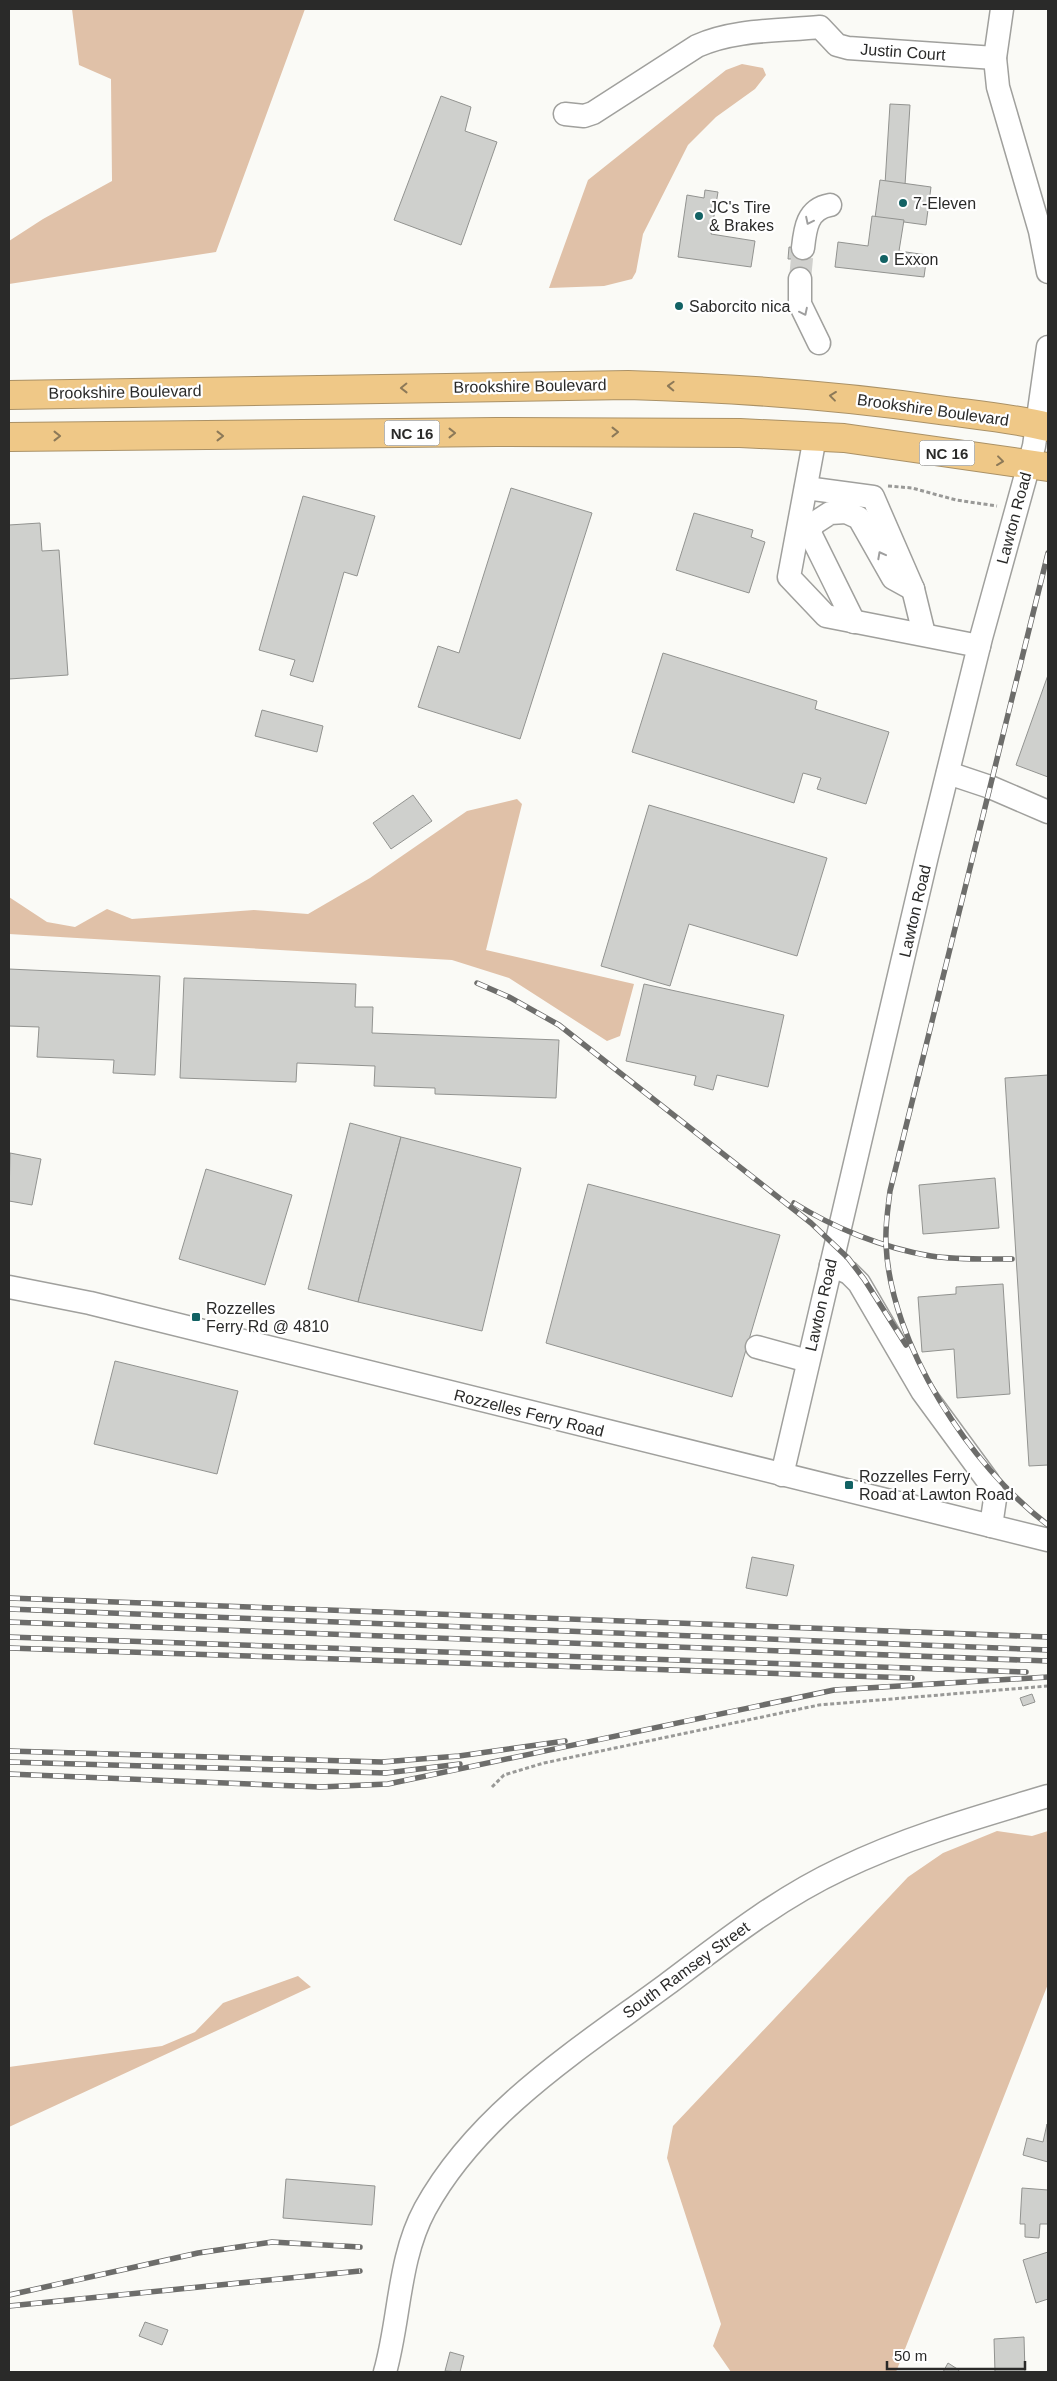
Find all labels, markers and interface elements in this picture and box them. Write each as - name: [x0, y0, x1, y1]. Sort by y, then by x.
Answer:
- street label: Justin Court: [860, 41, 947, 63]
- place label: 7-Eleven: [913, 195, 976, 212]
- marker: 7-Eleven: [897, 197, 909, 209]
- place label: JC's Tire & Brakes: [709, 199, 774, 234]
- marker: JC's Tire & Brakes: [693, 210, 705, 222]
- one-way arrow: [805, 216, 815, 225]
- place label: Exxon: [894, 251, 938, 268]
- marker: Exxon: [878, 253, 890, 265]
- place label: Saborcito nica: [689, 298, 790, 315]
- marker: Saborcito nica: [673, 300, 685, 312]
- one-way arrow: [797, 307, 808, 316]
- street label: Brookshire Boulevard: [453, 376, 607, 396]
- one-way arrow: [667, 381, 675, 391]
- street label: Brookshire Boulevard: [48, 382, 202, 402]
- one-way arrow: [399, 383, 407, 393]
- one-way arrow: [829, 391, 837, 402]
- street label: Brookshire Boulevard: [856, 391, 1010, 429]
- road number: NC 16: [384, 420, 440, 446]
- one-way arrow: [612, 427, 619, 437]
- one-way arrow: [449, 428, 457, 438]
- one-way arrow: [54, 431, 62, 441]
- one-way arrow: [216, 431, 224, 441]
- road number: NC 16: [920, 440, 974, 466]
- one-way arrow: [997, 455, 1005, 466]
- street label: Lawton Road: [994, 470, 1034, 566]
- one-way arrow: [877, 552, 887, 561]
- street label: Lawton Road: [896, 863, 934, 959]
- street label: Lawton Road: [802, 1257, 840, 1353]
- place label: Rozzelles Ferry Rd @ 4810: [206, 1300, 329, 1335]
- marker: Rozzelles Ferry Rd @ 4810: [190, 1311, 202, 1323]
- street label: Rozzelles Ferry Road: [452, 1386, 606, 1440]
- place label: Rozzelles Ferry Road at Lawton Road: [859, 1468, 1014, 1503]
- marker: Rozzelles Ferry Road at Lawton Road: [843, 1479, 855, 1491]
- street label: South Ramsey Street: [619, 1918, 753, 2022]
- scale bar: [887, 2338, 1024, 2370]
- text: 50 m: [894, 2347, 927, 2364]

